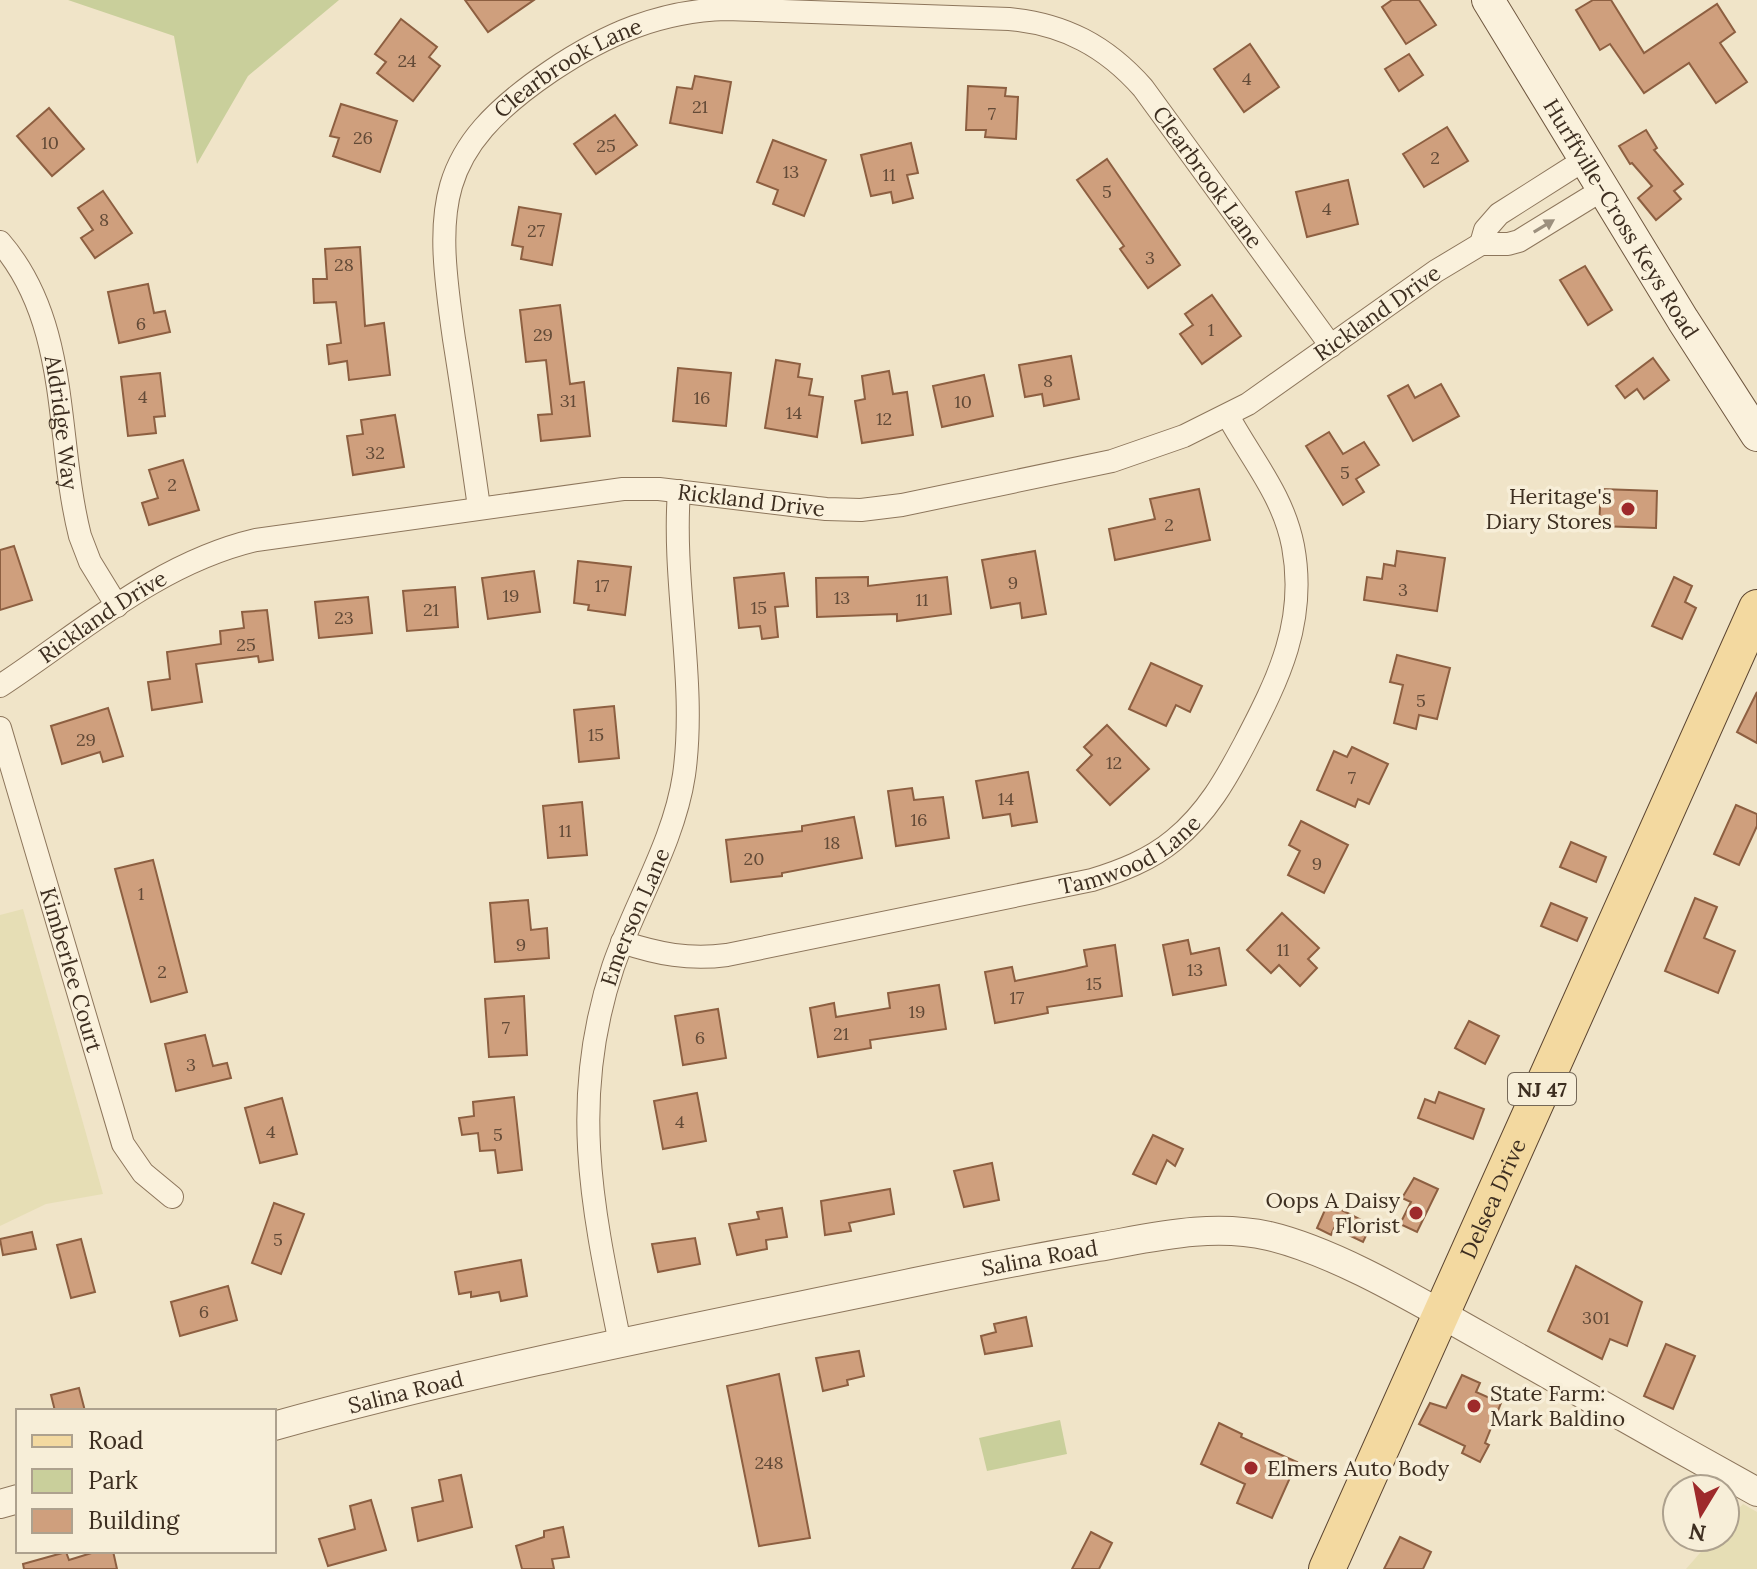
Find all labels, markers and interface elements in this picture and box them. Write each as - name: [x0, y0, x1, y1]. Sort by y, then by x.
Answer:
- street label: Clearbrook Lane: [488, 11, 645, 124]
- house number: 24: [397, 49, 417, 72]
- house number: 4: [1242, 67, 1252, 90]
- street label: Hurffville-Cross Keys Road: [1537, 93, 1705, 344]
- house number: 21: [692, 95, 708, 118]
- street label: Clearbrook Lane: [1147, 100, 1269, 254]
- house number: 7: [988, 102, 996, 125]
- house number: 26: [353, 126, 373, 149]
- house number: 10: [41, 131, 59, 154]
- house number: 25: [596, 134, 616, 157]
- house number: 2: [1430, 146, 1440, 169]
- house number: 13: [783, 160, 799, 183]
- house number: 11: [882, 163, 896, 186]
- house number: 5: [1102, 180, 1112, 203]
- house number: 4: [1322, 197, 1332, 220]
- house number: 8: [99, 208, 109, 231]
- house number: 27: [527, 219, 545, 242]
- one-way arrow: [1533, 219, 1555, 233]
- house number: 3: [1145, 246, 1155, 269]
- house number: 28: [334, 253, 354, 276]
- street label: Rickland Drive: [1308, 258, 1446, 367]
- house number: 6: [136, 312, 146, 335]
- house number: 1: [1208, 318, 1214, 341]
- house number: 29: [533, 323, 553, 346]
- street label: Aldridge Way: [38, 352, 85, 492]
- house number: 8: [1043, 369, 1053, 392]
- house number: 4: [138, 385, 148, 408]
- house number: 16: [694, 386, 710, 409]
- house number: 31: [560, 389, 576, 412]
- house number: 10: [954, 390, 972, 413]
- house number: 14: [786, 401, 802, 424]
- house number: 12: [876, 407, 892, 430]
- house number: 32: [365, 441, 385, 464]
- house number: 5: [1340, 461, 1350, 484]
- house number: 2: [167, 473, 177, 496]
- street label: Rickland Drive: [676, 477, 827, 523]
- place label: Heritage's Diary Stores: [1486, 482, 1612, 535]
- marker: Heritage's Diary Stores: [1619, 500, 1637, 518]
- house number: 2: [1164, 513, 1174, 536]
- street label: Rickland Drive: [33, 564, 171, 669]
- house number: 9: [1008, 571, 1018, 594]
- house number: 17: [595, 574, 609, 597]
- house number: 3: [1398, 578, 1408, 601]
- house number: 19: [503, 584, 519, 607]
- house number: 13: [834, 586, 850, 609]
- house number: 11: [915, 588, 929, 611]
- house number: 15: [751, 596, 767, 619]
- house number: 21: [423, 598, 439, 621]
- house number: 23: [334, 606, 354, 629]
- house number: 25: [236, 633, 256, 656]
- house number: 5: [1416, 689, 1426, 712]
- house number: 15: [588, 723, 604, 746]
- house number: 29: [76, 728, 96, 751]
- house number: 12: [1106, 751, 1122, 774]
- house number: 7: [1348, 766, 1356, 789]
- house number: 14: [998, 787, 1014, 810]
- house number: 16: [911, 808, 927, 831]
- street label: Tamwood Lane: [1056, 809, 1207, 900]
- house number: 11: [558, 819, 572, 842]
- house number: 18: [824, 831, 840, 854]
- street label: Emerson Lane: [594, 844, 676, 989]
- house number: 20: [744, 847, 764, 870]
- house number: 9: [1312, 852, 1322, 875]
- house number: 1: [138, 882, 144, 905]
- street label: Kimberlee Court: [34, 884, 109, 1056]
- house number: 9: [516, 933, 526, 956]
- house number: 11: [1276, 938, 1290, 961]
- house number: 13: [1187, 958, 1203, 981]
- house number: 2: [157, 960, 167, 983]
- house number: 15: [1086, 972, 1102, 995]
- house number: 17: [1010, 986, 1024, 1009]
- house number: 19: [909, 1000, 925, 1023]
- house number: 7: [502, 1016, 510, 1039]
- house number: 21: [833, 1022, 849, 1045]
- house number: 6: [695, 1026, 705, 1049]
- house number: 3: [186, 1053, 196, 1076]
- road number: NJ 47: [1508, 1073, 1576, 1105]
- house number: 4: [675, 1110, 685, 1133]
- house number: 4: [266, 1120, 276, 1143]
- house number: 5: [493, 1123, 503, 1146]
- street label: Delsea Drive: [1454, 1134, 1532, 1263]
- place label: Oops A Daisy Florist: [1265, 1186, 1400, 1239]
- marker: Oops A Daisy Florist: [1407, 1204, 1425, 1222]
- house number: 5: [273, 1228, 283, 1251]
- street label: Salina Road: [979, 1233, 1100, 1282]
- house number: 6: [199, 1300, 209, 1323]
- house number: 301: [1582, 1306, 1610, 1329]
- street label: Salina Road: [345, 1364, 466, 1420]
- place label: State Farm: Mark Baldino: [1490, 1379, 1625, 1432]
- marker: State Farm: Mark Baldino: [1465, 1397, 1483, 1415]
- legend: [16, 1409, 276, 1553]
- text: Road: [88, 1425, 144, 1456]
- house number: 248: [754, 1451, 784, 1474]
- place label: Elmers Auto Body: [1267, 1454, 1449, 1482]
- marker: Elmers Auto Body: [1242, 1459, 1260, 1477]
- text: Park: [88, 1465, 138, 1496]
- north arrow: [1661, 1473, 1741, 1553]
- text: Building: [88, 1505, 180, 1536]
- text: N: [1687, 1517, 1708, 1548]

